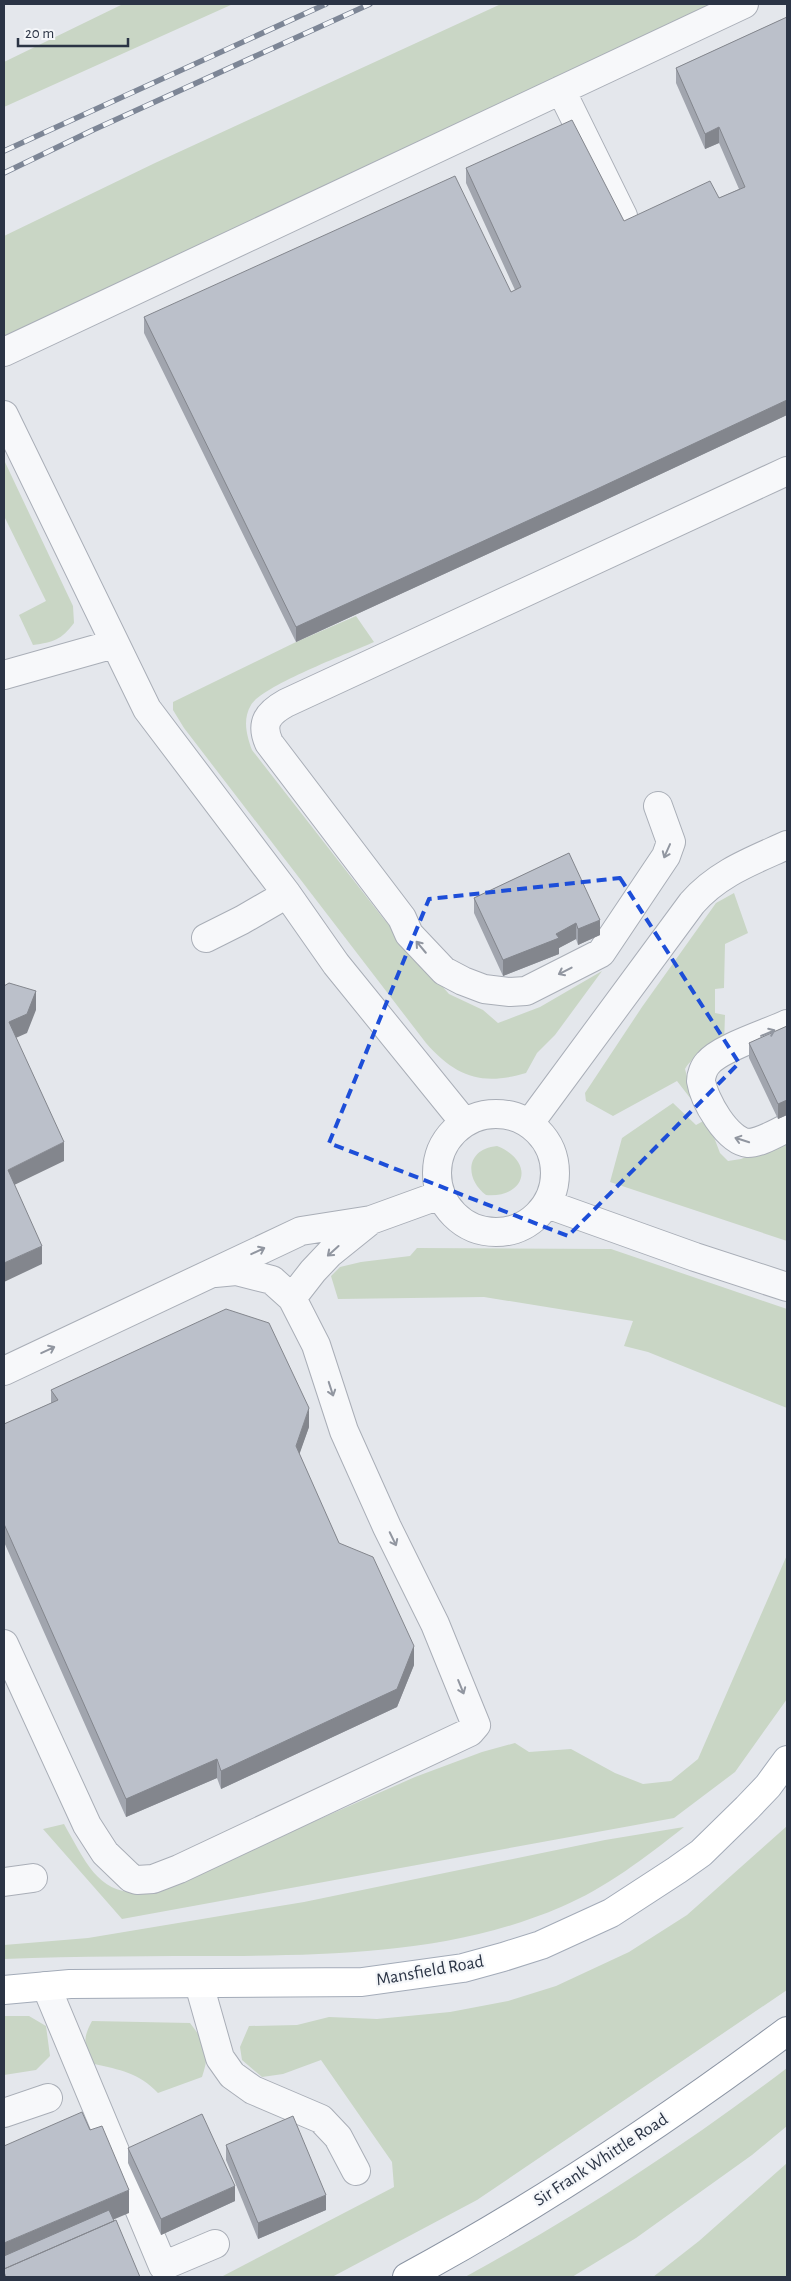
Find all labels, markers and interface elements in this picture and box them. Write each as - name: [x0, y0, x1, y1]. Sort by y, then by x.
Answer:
- scale bar: [18, 15, 128, 47]
- text: 20 m: [25, 26, 54, 41]
- one-way arrow: [662, 843, 672, 858]
- one-way arrow: [415, 941, 426, 954]
- one-way arrow: [557, 966, 572, 976]
- one-way arrow: [760, 1027, 775, 1037]
- one-way arrow: [735, 1135, 750, 1144]
- one-way arrow: [327, 1245, 340, 1257]
- one-way arrow: [250, 1246, 265, 1255]
- one-way arrow: [40, 1345, 55, 1354]
- one-way arrow: [326, 1381, 336, 1397]
- one-way arrow: [389, 1531, 398, 1546]
- one-way arrow: [457, 1678, 466, 1694]
- street label: Mansfield Road: [375, 1953, 485, 1989]
- street label: Sir Frank Whittle Road: [531, 2110, 671, 2210]

